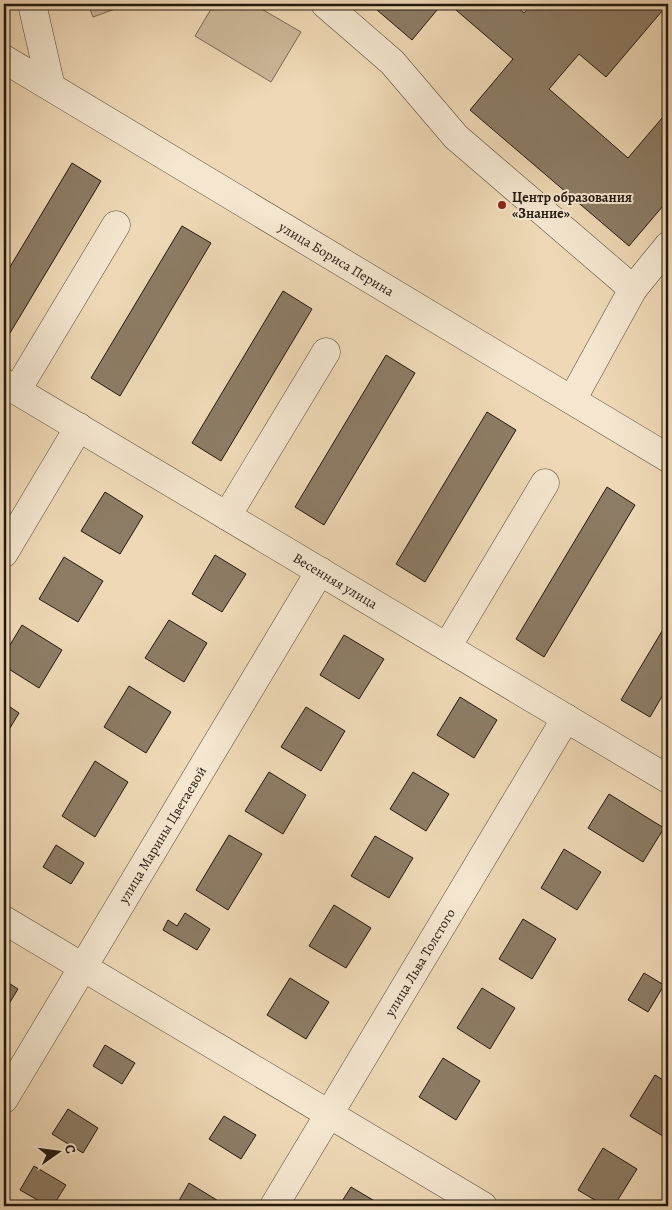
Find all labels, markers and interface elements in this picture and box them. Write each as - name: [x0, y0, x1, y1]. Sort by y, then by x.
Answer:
- place label: Центр образования «Знание»: [512, 188, 632, 223]
- marker: Центр образования «Знание»: [496, 199, 508, 211]
- street label: улица Бориса Перина: [275, 216, 398, 301]
- street label: Весенняя улица: [290, 548, 382, 614]
- street label: улица Марины Цветаевой: [113, 763, 211, 908]
- street label: улица Льва Толстого: [380, 905, 459, 1021]
- north arrow: [32, 1128, 82, 1178]
- text: С: [60, 1142, 80, 1156]

